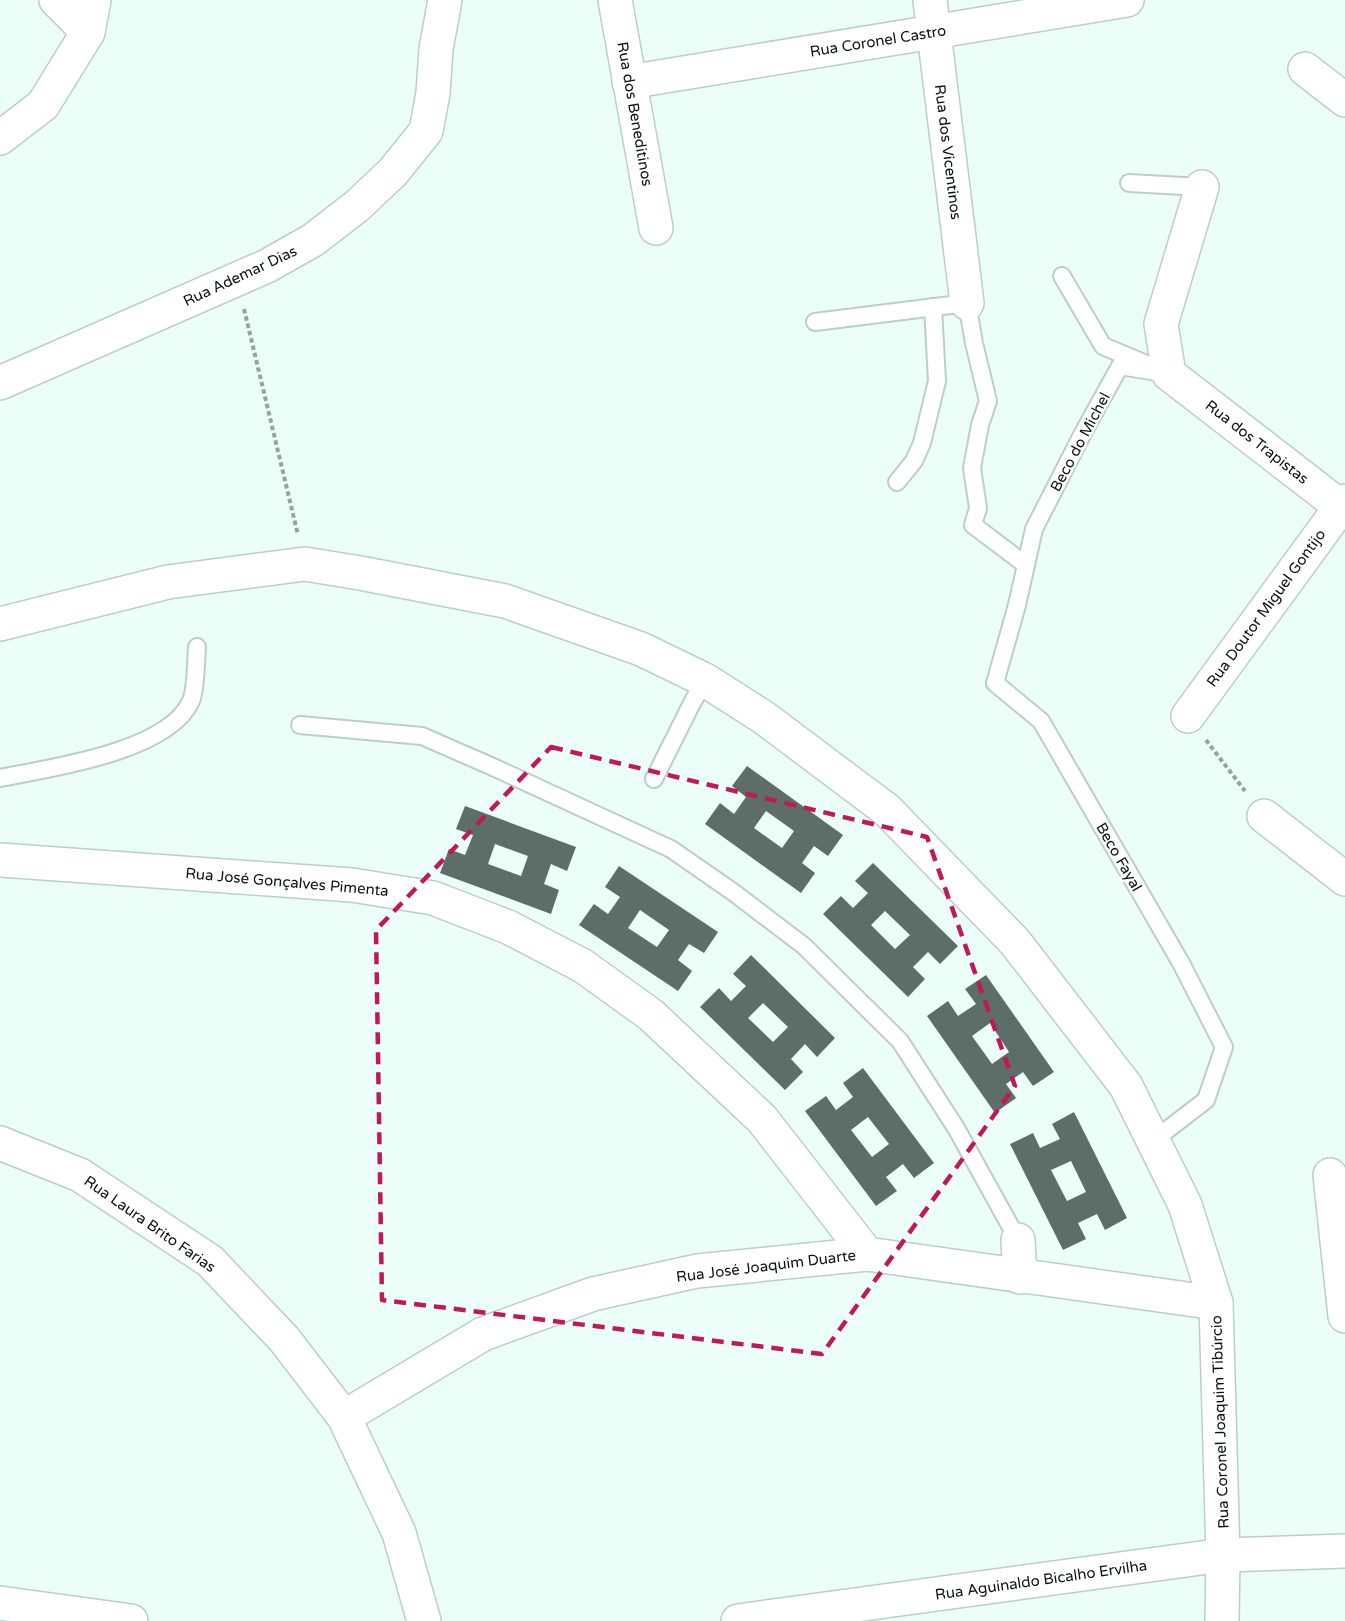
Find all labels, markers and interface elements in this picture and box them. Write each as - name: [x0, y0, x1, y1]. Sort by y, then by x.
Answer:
- street label: Rua Coronel Castro: [809, 21, 947, 61]
- street label: Rua dos Beneditinos: [613, 40, 657, 188]
- street label: Rua dos Vicentinos: [931, 83, 965, 221]
- street label: Rua Ademar Dias: [180, 242, 300, 310]
- street label: Beco do Michel: [1046, 389, 1114, 495]
- street label: Rua dos Trapistas: [1202, 396, 1312, 488]
- street label: Rua Doutor Miguel Gontijo: [1203, 526, 1329, 690]
- street label: Beco Fayal: [1092, 820, 1146, 894]
- street label: Rua José Gonçalves Pimenta: [185, 864, 389, 900]
- street label: Rua Laura Brito Farias: [81, 1172, 219, 1276]
- street label: Rua José Joaquim Duarte: [675, 1246, 857, 1286]
- street label: Rua Coronel Joaquim Tibúrcio: [1207, 1315, 1233, 1529]
- street label: Rua Aguinaldo Bicalho Ervilha: [934, 1556, 1148, 1604]

